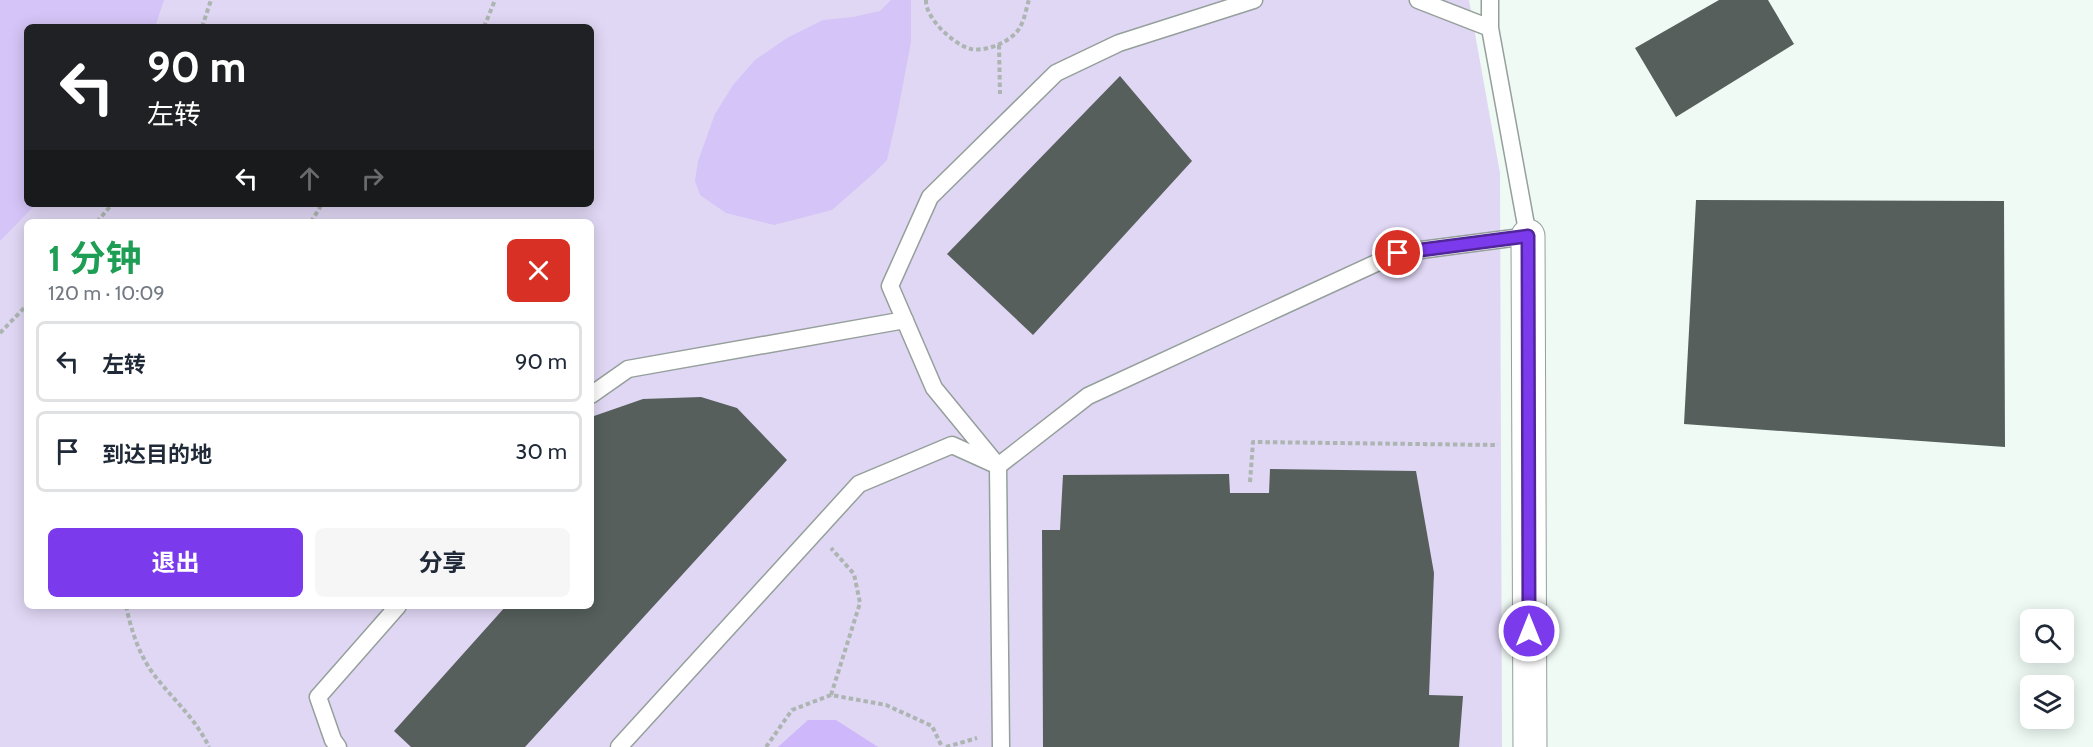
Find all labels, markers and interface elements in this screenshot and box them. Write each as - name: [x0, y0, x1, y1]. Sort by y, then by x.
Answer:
- text: 90 m: [147, 41, 246, 93]
- icon: left: [48, 48, 126, 126]
- text: 左转: [147, 98, 201, 131]
- icon: left: [230, 162, 263, 195]
- icon: ahead: [293, 162, 326, 195]
- icon: right: [356, 162, 389, 195]
- pin: [1372, 227, 1423, 278]
- text: 1 分钟: [48, 236, 141, 280]
- icon: arrive: [1381, 236, 1414, 269]
- button: close: [507, 239, 570, 302]
- text: 120 m · 10:09: [48, 281, 165, 305]
- icon: left: [51, 345, 84, 378]
- text: 90 m: [515, 348, 567, 375]
- text: 左转: [102, 351, 146, 378]
- icon: arrive: [51, 435, 84, 468]
- text: 30 m: [515, 438, 567, 465]
- text: 到达目的地: [102, 441, 212, 468]
- button: 退出: [48, 528, 303, 597]
- button: 分享: [315, 528, 570, 597]
- position arrow: [1497, 599, 1561, 663]
- map controls: [2020, 609, 2074, 729]
- button: search: [2020, 609, 2074, 663]
- button: layers: [2020, 675, 2074, 729]

